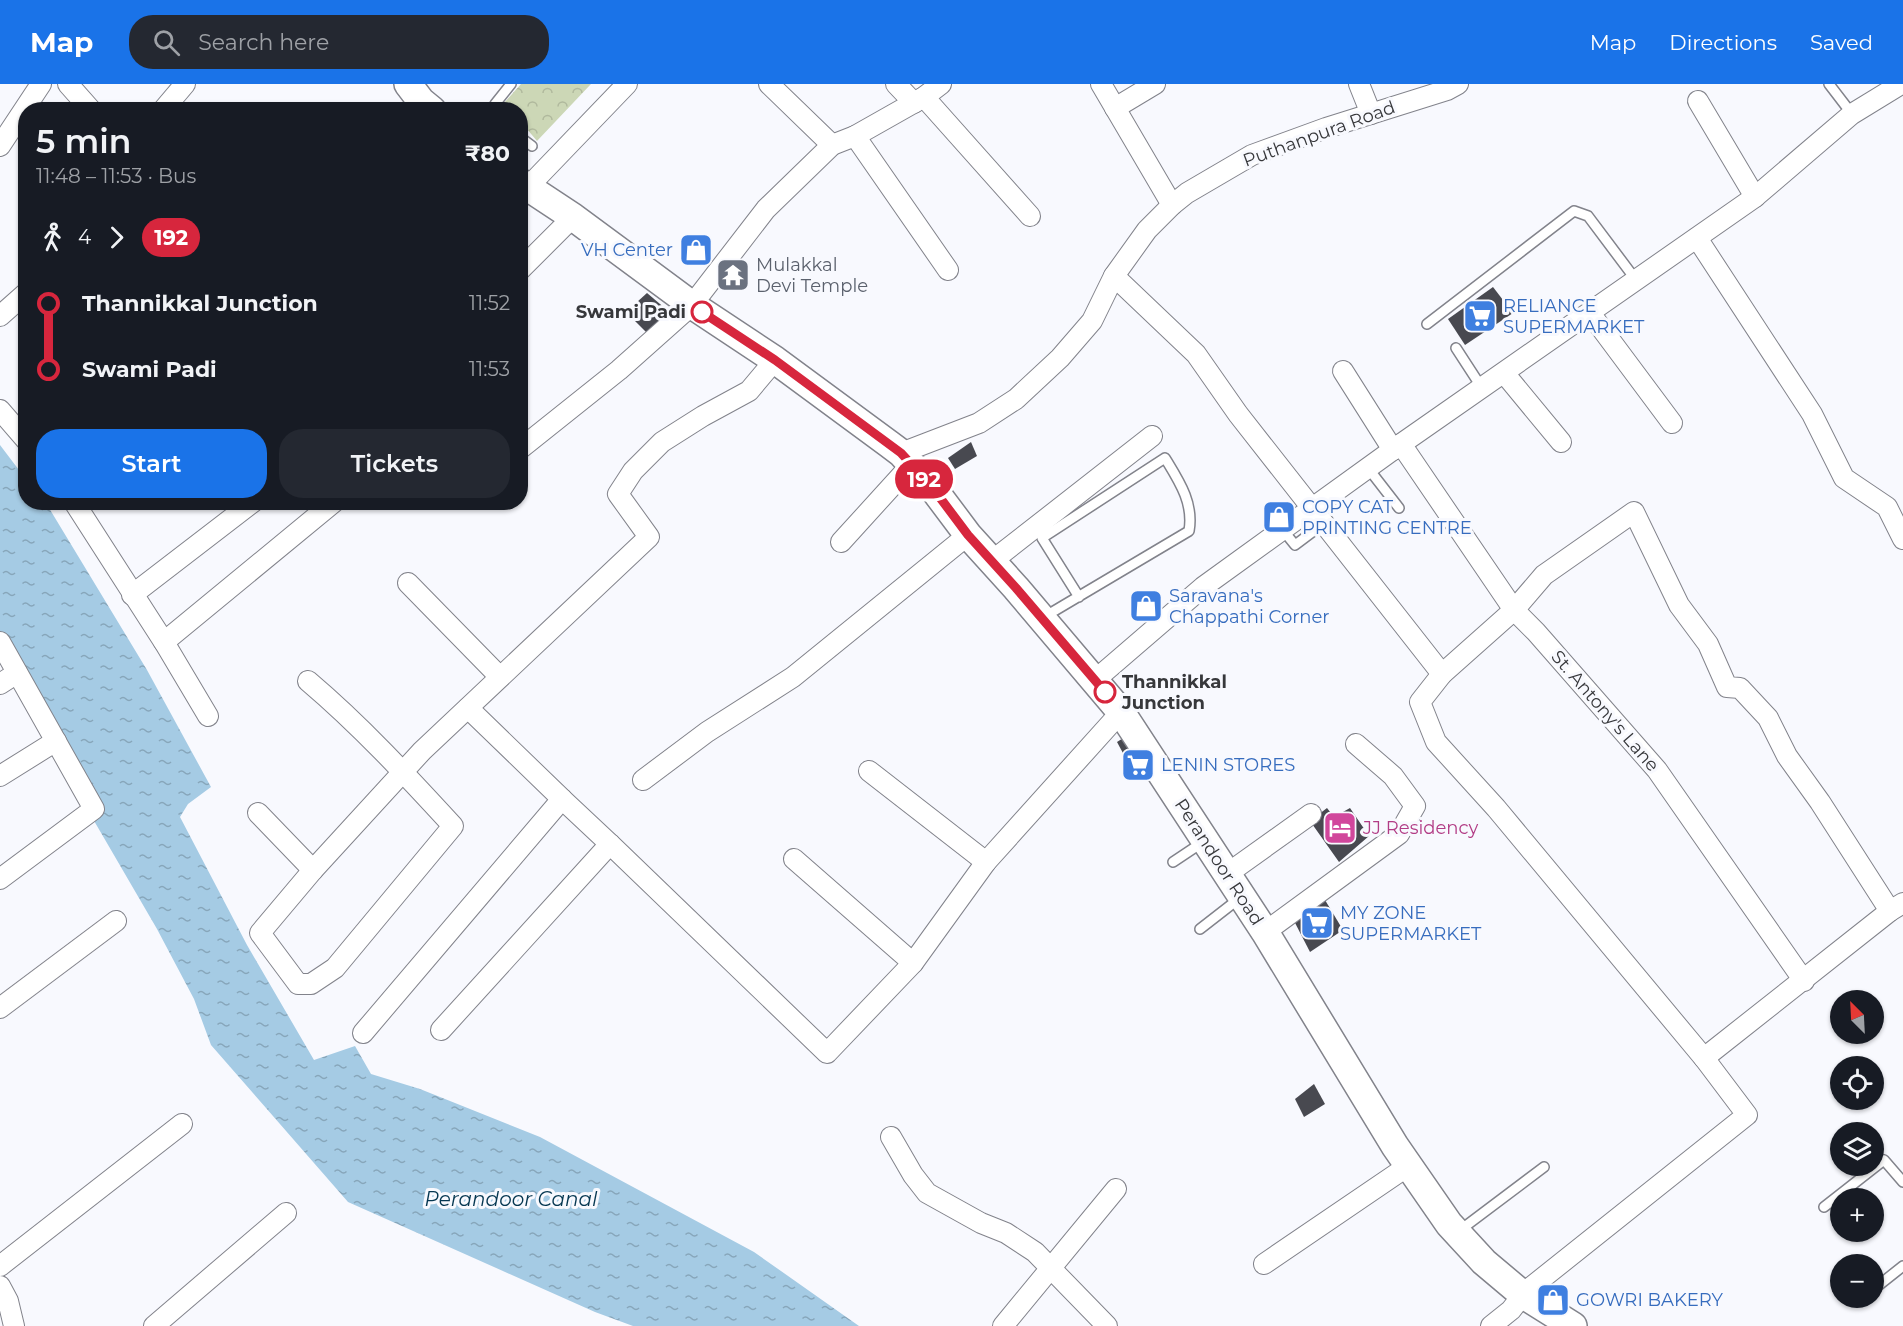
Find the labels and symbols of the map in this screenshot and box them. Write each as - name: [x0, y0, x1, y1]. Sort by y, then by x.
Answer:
- street label: Puthanpura Road: [1240, 96, 1398, 172]
- shop icon: VH Center: [678, 232, 714, 268]
- place label: VH Center: [581, 239, 673, 261]
- place label: Mulakkal Devi Temple: [756, 254, 868, 297]
- temple icon: Mulakkal Devi Temple: [715, 257, 751, 293]
- place label: RELIANCE SUPERMARKET: [1503, 295, 1645, 338]
- supermarket icon: RELIANCE SUPERMARKET: [1462, 298, 1498, 334]
- place label: Swami Padi: [576, 301, 686, 323]
- marker: Swami Padi: [691, 301, 713, 323]
- line badge: 192: [890, 460, 958, 498]
- place label: COPY CAT PRINTING CENTRE: [1302, 496, 1472, 539]
- shop icon: COPY CAT PRINTING CENTRE: [1261, 499, 1297, 535]
- place label: Saravana's Chappathi Corner: [1169, 585, 1330, 628]
- shop icon: Saravana's Chappathi Corner: [1128, 588, 1164, 624]
- street label: St. Antony's Lane: [1546, 646, 1664, 776]
- place label: Thannikkal Junction: [1121, 671, 1227, 714]
- marker: Thannikkal Junction: [1094, 681, 1116, 703]
- supermarket icon: LENIN STORES: [1120, 747, 1156, 783]
- place label: LENIN STORES: [1161, 754, 1295, 776]
- street label: Perandoor Road: [1170, 795, 1268, 929]
- hotel icon: JJ Residency: [1322, 810, 1358, 846]
- place label: JJ Residency: [1362, 817, 1479, 839]
- place label: MY ZONE SUPERMARKET: [1340, 902, 1482, 945]
- supermarket icon: MY ZONE SUPERMARKET: [1299, 905, 1335, 941]
- north arrow: [1830, 990, 1884, 1044]
- water label: Perandoor Canal: [425, 1187, 598, 1211]
- shop icon: GOWRI BAKERY: [1535, 1282, 1571, 1318]
- place label: GOWRI BAKERY: [1576, 1289, 1724, 1311]

